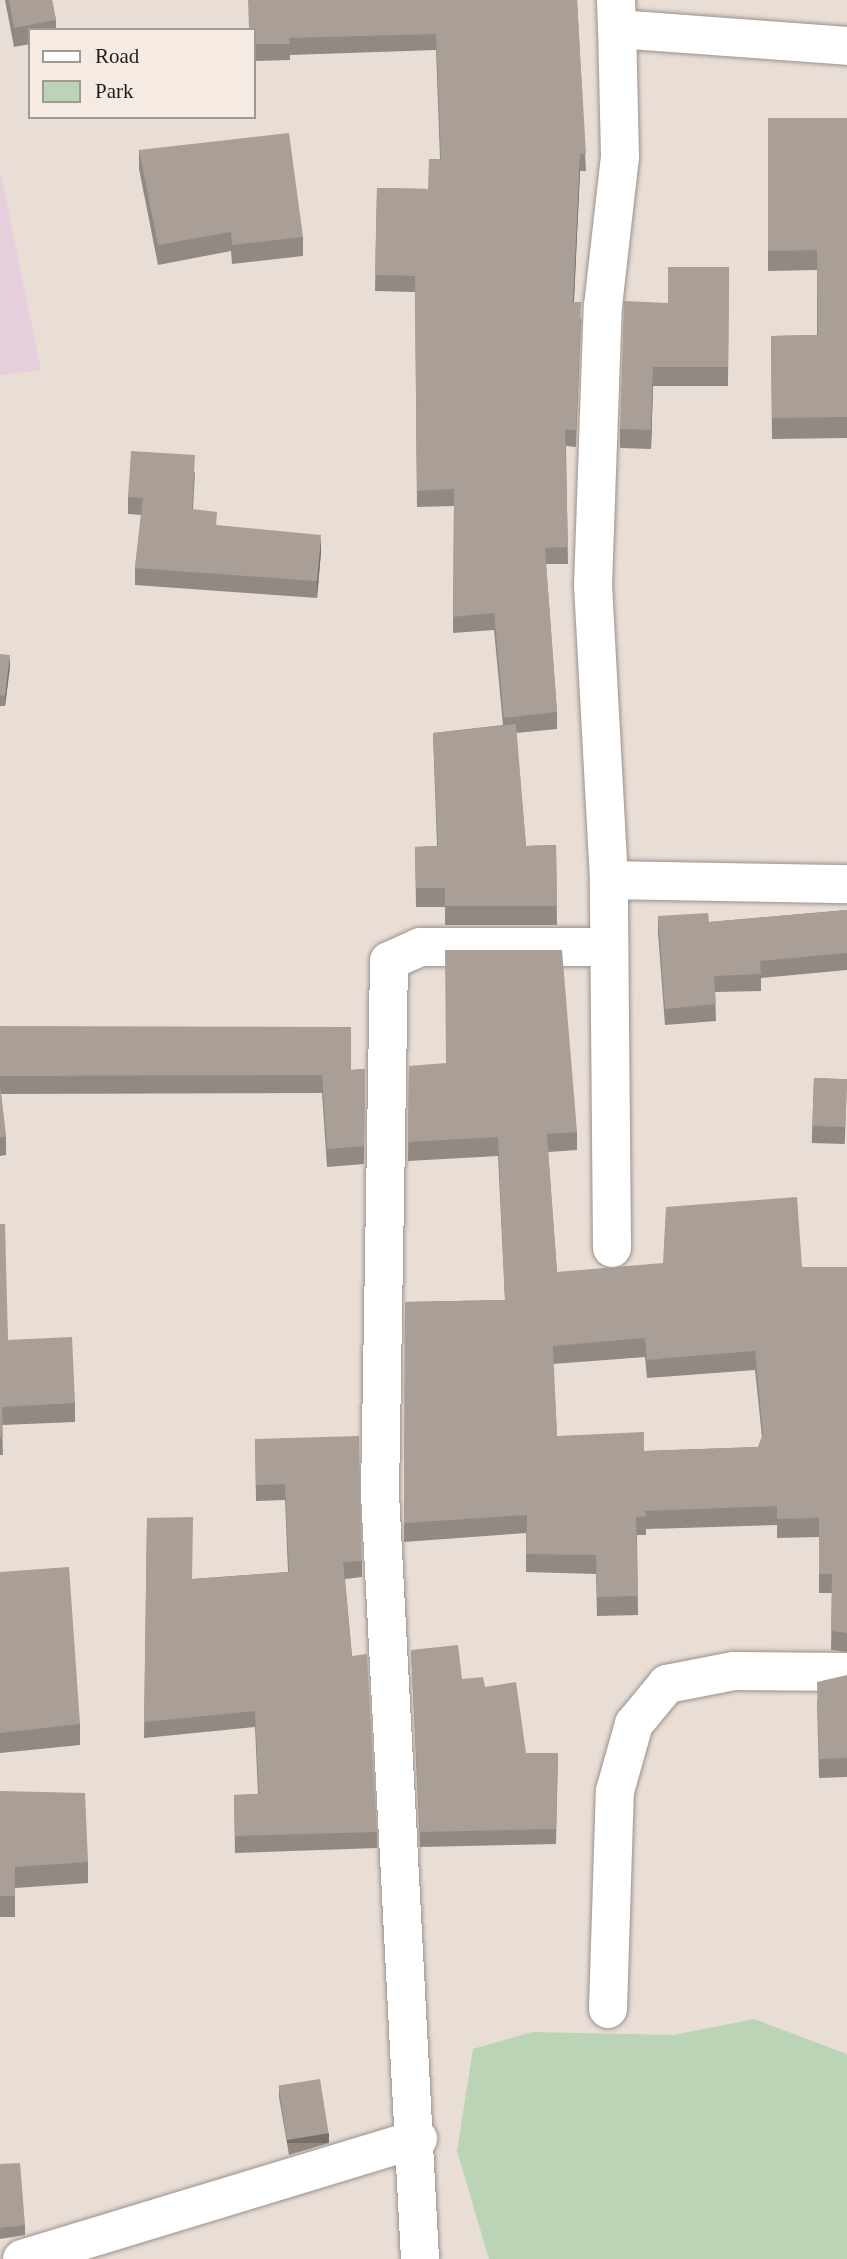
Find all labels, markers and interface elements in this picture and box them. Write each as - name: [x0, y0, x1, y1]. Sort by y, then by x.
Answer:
- legend: [28, 28, 256, 119]
- text: Road: [95, 44, 139, 68]
- text: Park: [95, 79, 134, 103]

